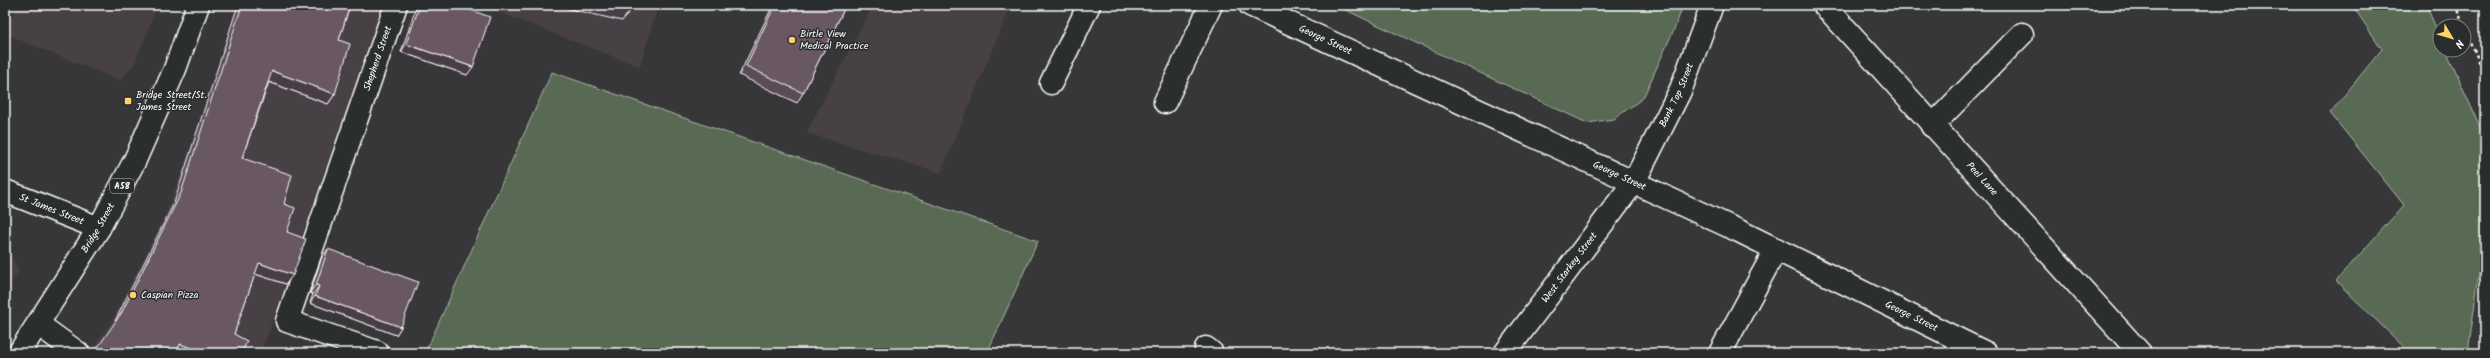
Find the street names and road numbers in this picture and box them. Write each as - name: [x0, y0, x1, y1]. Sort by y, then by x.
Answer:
- street label: George Street: [1296, 21, 1355, 59]
- street label: Shepherd Street: [359, 24, 396, 93]
- street label: Bank Top Street: [1655, 61, 1698, 130]
- street label: George Street: [1590, 157, 1649, 195]
- street label: Peel Lane: [1962, 158, 2002, 200]
- road number: A58: [110, 179, 134, 193]
- street label: St James Street: [17, 189, 87, 229]
- street label: Bridge Street: [77, 200, 119, 256]
- street label: West Starkey Street: [1537, 229, 1601, 306]
- street label: George Street: [1882, 296, 1941, 336]

